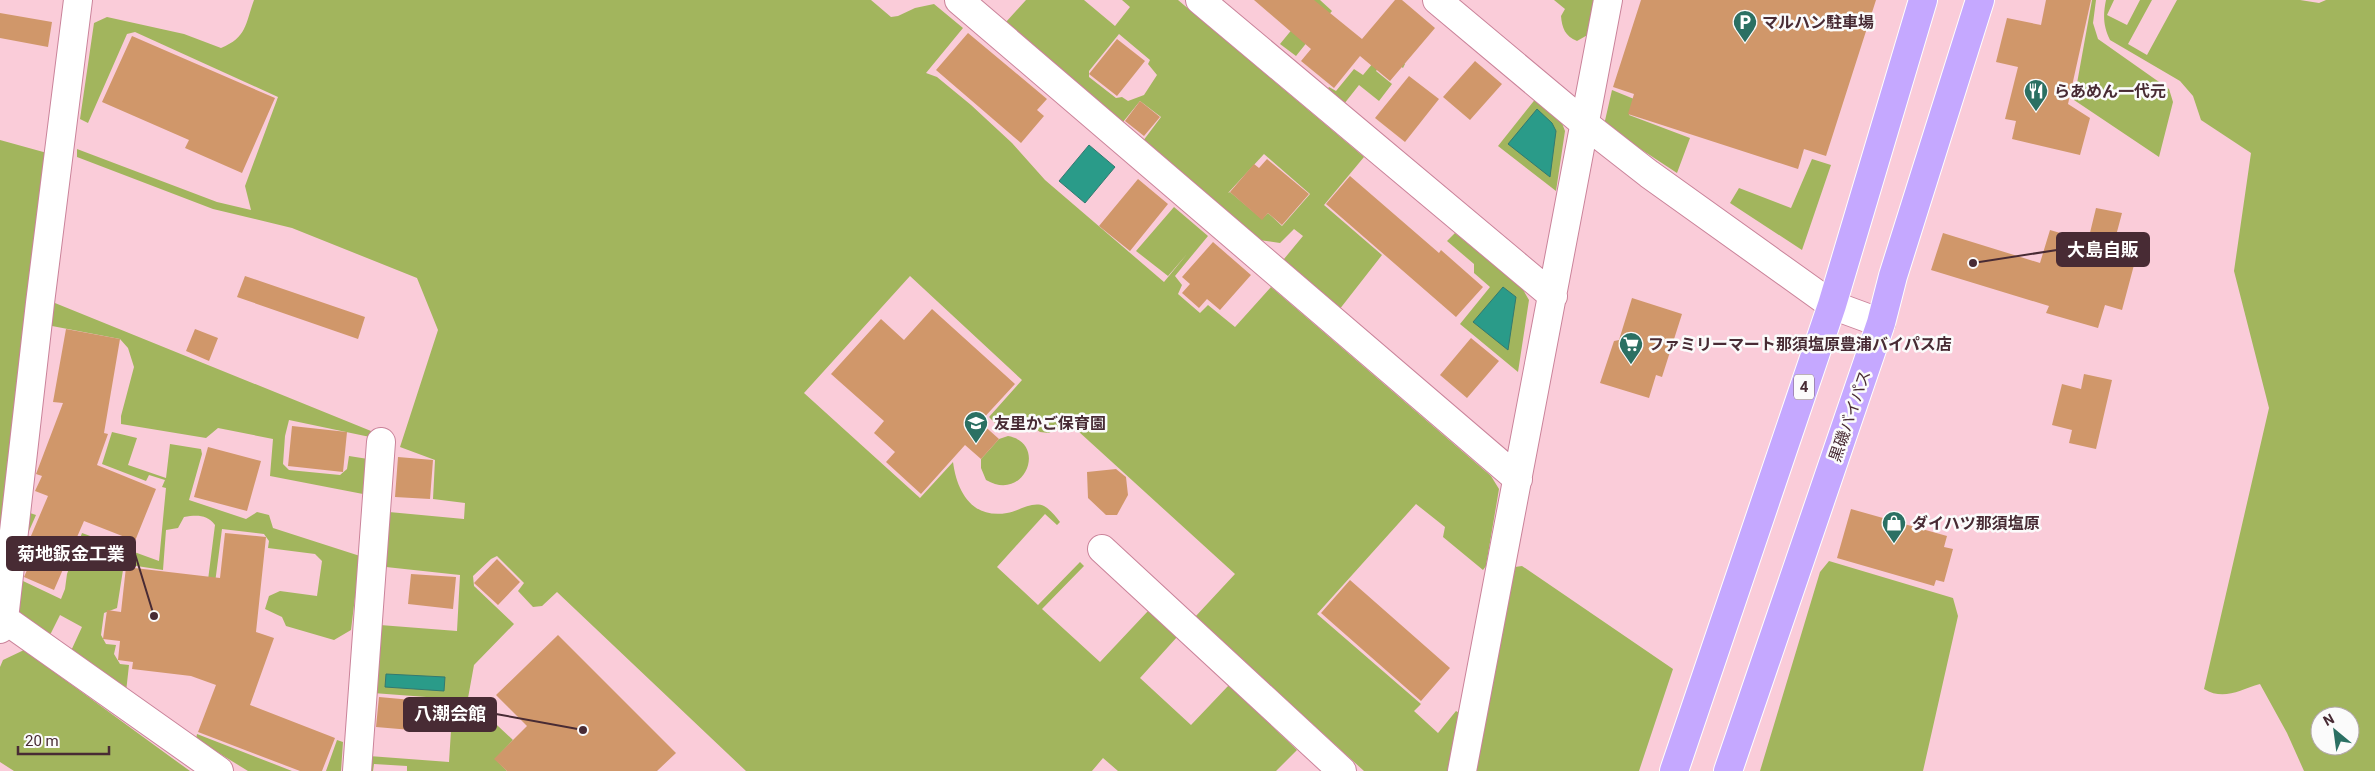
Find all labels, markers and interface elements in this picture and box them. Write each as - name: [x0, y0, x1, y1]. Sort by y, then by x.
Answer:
- parking icon: マルハン駐車場: [1732, 9, 1758, 43]
- place label: マルハン駐車場: [1762, 13, 1874, 32]
- restaurant icon: らあめん一代元: [2023, 78, 2049, 112]
- place label: らあめん一代元: [2054, 82, 2166, 101]
- callout: 大島自販: [2057, 233, 2149, 266]
- text: 大島自販: [2067, 239, 2139, 260]
- supermarket icon: ファミリーマート那須塩原豊浦バイパス店: [1618, 331, 1644, 365]
- place label: ファミリーマート那須塩原豊浦バイパス店: [1648, 335, 1952, 354]
- street label: 黒磯バイパス: [1825, 368, 1875, 464]
- road number: 4: [1794, 374, 1814, 400]
- school or university icon: 友里かご保育園: [963, 410, 989, 444]
- place label: 友里かご保育園: [994, 414, 1106, 433]
- shop icon: ダイハツ那須塩原: [1881, 510, 1907, 544]
- place label: ダイハツ那須塩原: [1912, 514, 2040, 533]
- callout: 菊地鈑金工業: [7, 537, 135, 570]
- text: 菊地鈑金工業: [17, 543, 125, 564]
- callout: 八潮会館: [404, 698, 496, 731]
- text: 八潮会館: [414, 703, 486, 724]
- north arrow: [2310, 706, 2360, 756]
- text: N: [2320, 710, 2337, 729]
- scale bar: [18, 724, 109, 756]
- text: 20 m: [25, 732, 59, 750]

